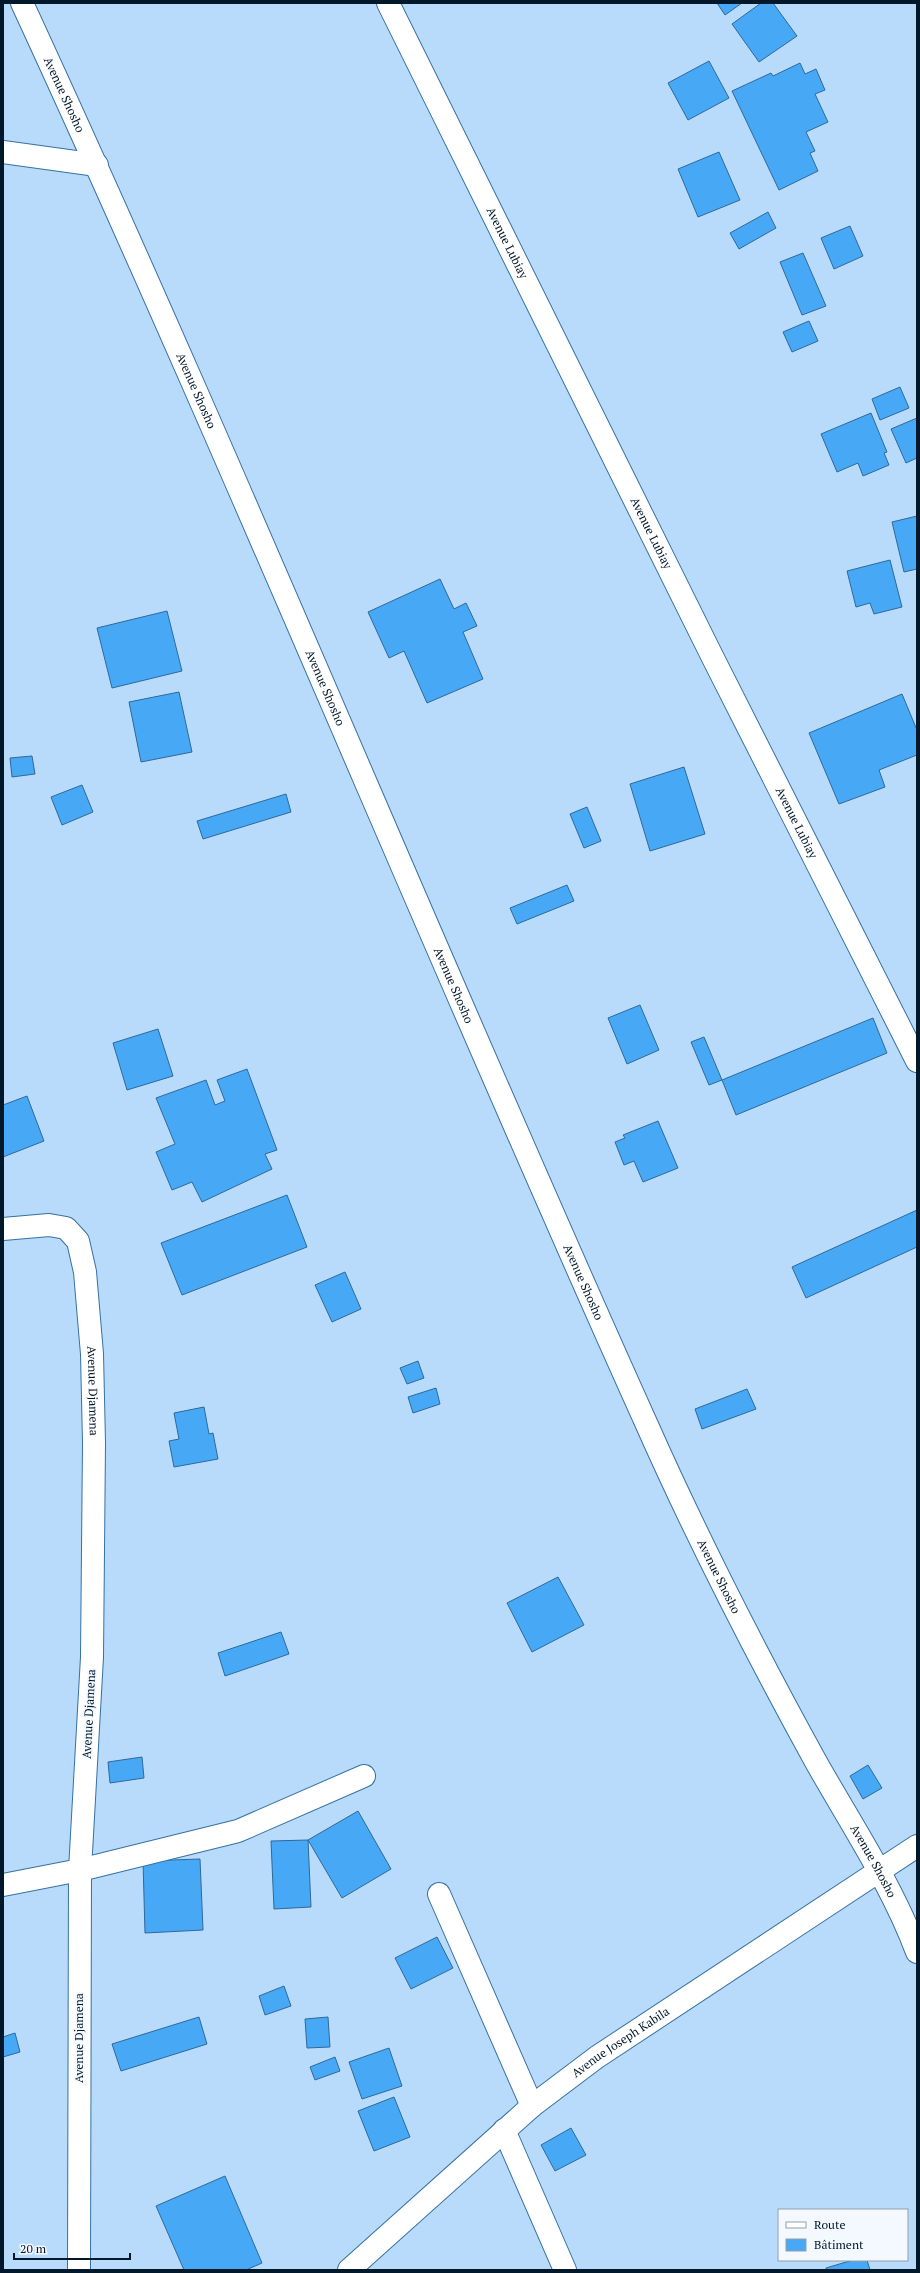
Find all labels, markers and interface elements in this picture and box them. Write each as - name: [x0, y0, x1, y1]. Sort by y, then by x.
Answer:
- street label: Avenue Shosho: [41, 55, 88, 135]
- street label: Avenue Lubiay: [484, 205, 532, 282]
- street label: Avenue Shosho: [173, 350, 220, 431]
- street label: Avenue Lubiay: [628, 495, 676, 572]
- street label: Avenue Shosho: [303, 647, 349, 728]
- street label: Avenue Lubiay: [773, 784, 822, 862]
- street label: Avenue Shosho: [431, 945, 477, 1026]
- street label: Avenue Shosho: [560, 1242, 607, 1323]
- street label: Avenue Djamena: [84, 1345, 102, 1436]
- street label: Avenue Shosho: [694, 1537, 744, 1616]
- street label: Avenue Djamena: [79, 1669, 98, 1759]
- street label: Avenue Shosho: [847, 1822, 900, 1900]
- street label: Avenue Djamena: [71, 1993, 86, 2083]
- street label: Avenue Joseph Kabila: [569, 2003, 672, 2080]
- legend: [778, 2209, 908, 2261]
- text: Route: [814, 2217, 845, 2232]
- scale bar: [14, 2235, 130, 2261]
- text: Bâtiment: [814, 2237, 864, 2252]
- text: 20 m: [20, 2241, 47, 2256]

